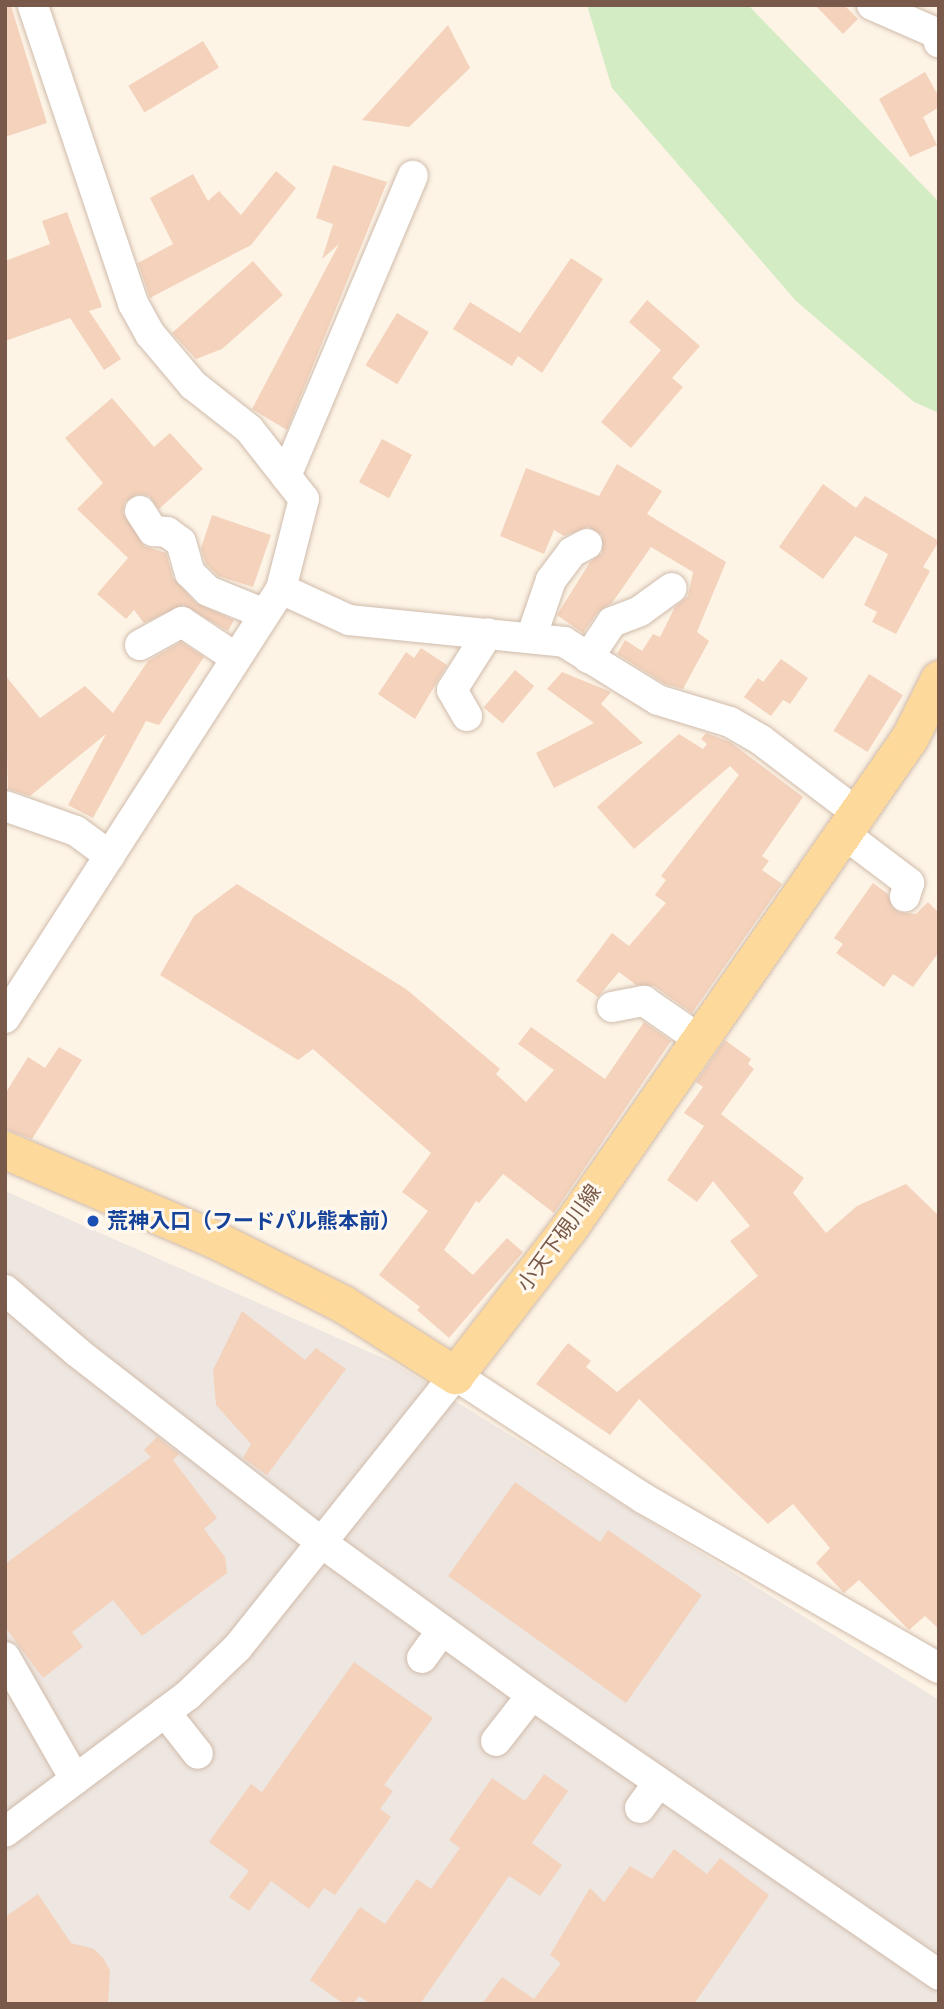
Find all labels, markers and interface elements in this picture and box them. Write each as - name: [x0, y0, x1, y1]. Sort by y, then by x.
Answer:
- street label: 小天下硯川線: [512, 1180, 606, 1296]
- place label: 荒神入口（フードパル熊本前）: [107, 1208, 401, 1234]
- marker: 荒神入口（フードパル熊本前）: [85, 1213, 101, 1229]

